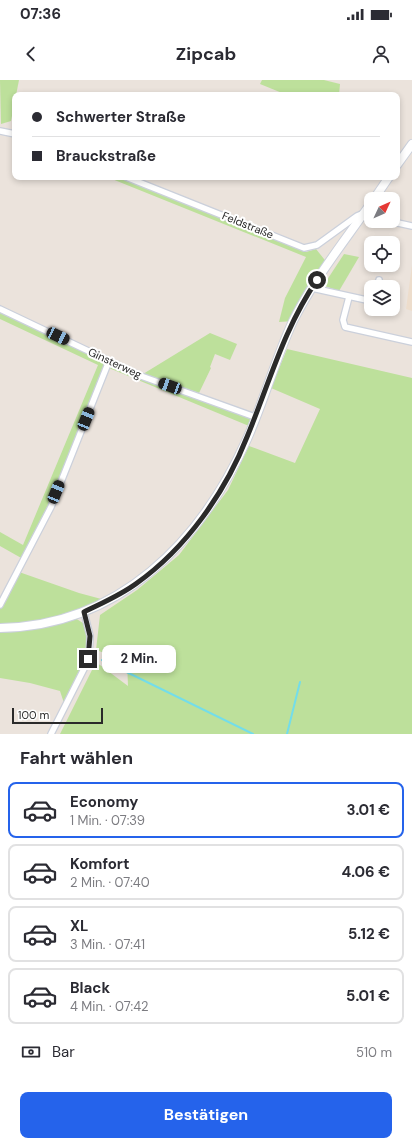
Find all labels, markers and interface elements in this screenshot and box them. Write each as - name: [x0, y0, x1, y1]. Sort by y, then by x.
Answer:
- text: 07:36: [20, 4, 61, 24]
- text: Zipcab: [176, 42, 236, 66]
- icon: back: [20, 43, 42, 65]
- icon: person: [370, 43, 392, 65]
- text: Schwerter Straße: [56, 107, 186, 127]
- text: Brauckstraße: [56, 146, 156, 166]
- north arrow: [364, 192, 400, 228]
- map controls: [364, 192, 400, 316]
- street label: Feldstraße: [220, 208, 276, 242]
- button: locate: [364, 236, 400, 272]
- route start: [308, 271, 326, 289]
- button: layers: [364, 280, 400, 316]
- car: [45, 325, 71, 347]
- street label: Ginsterweg: [86, 344, 144, 382]
- car: [157, 376, 183, 396]
- car: [76, 406, 96, 432]
- car: [46, 479, 66, 505]
- callout: 2 Min.: [102, 645, 176, 673]
- route end: [79, 650, 97, 668]
- text: 2 Min.: [121, 650, 157, 667]
- scale bar: [12, 706, 103, 725]
- text: 100 m: [18, 708, 49, 722]
- text: Fahrt wählen: [20, 746, 133, 770]
- icon: car: [22, 792, 58, 828]
- text: Economy: [70, 792, 138, 812]
- text: 3.01 €: [346, 800, 390, 820]
- text: 1 Min. · 07:39: [70, 812, 145, 829]
- icon: car: [22, 854, 58, 890]
- text: Komfort: [70, 854, 129, 874]
- text: 4.06 €: [342, 862, 390, 882]
- text: 2 Min. · 07:40: [70, 874, 150, 891]
- icon: car: [22, 916, 58, 952]
- text: XL: [70, 916, 88, 936]
- text: 5.12 €: [348, 924, 390, 944]
- text: 3 Min. · 07:41: [70, 936, 145, 953]
- icon: car: [22, 978, 58, 1014]
- text: Black: [70, 978, 110, 998]
- text: 5.01 €: [346, 986, 390, 1006]
- text: 4 Min. · 07:42: [70, 998, 149, 1015]
- icon: cash: [20, 1041, 42, 1063]
- text: Bar: [52, 1042, 75, 1062]
- text: 510 m: [356, 1044, 392, 1061]
- button: Bestätigen: [20, 1092, 392, 1138]

